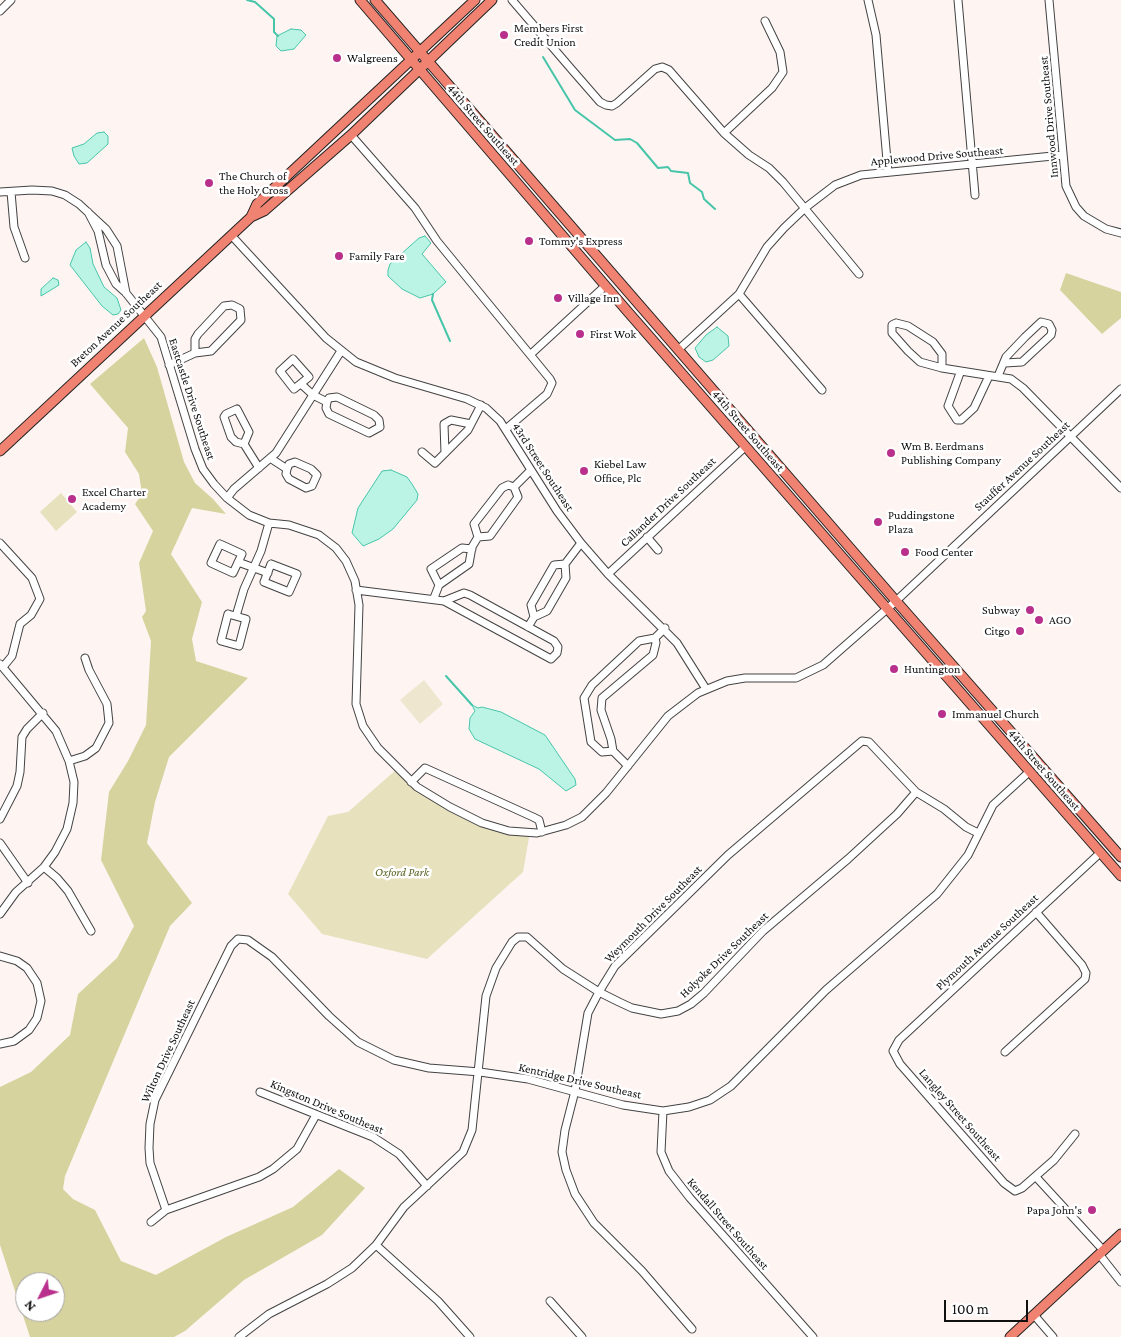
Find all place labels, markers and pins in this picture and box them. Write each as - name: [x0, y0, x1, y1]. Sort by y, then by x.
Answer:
- place label: Members First Credit Union: [514, 21, 583, 49]
- marker: Members First Credit Union: [498, 29, 510, 41]
- place label: Walgreens: [347, 51, 398, 65]
- marker: Walgreens: [331, 52, 343, 64]
- place label: The Church of the Holy Cross: [219, 169, 288, 197]
- marker: The Church of the Holy Cross: [203, 177, 215, 189]
- place label: Tommy's Express: [539, 234, 622, 248]
- marker: Tommy's Express: [523, 235, 535, 247]
- place label: Family Fare: [349, 249, 404, 263]
- marker: Family Fare: [333, 250, 345, 262]
- place label: Village Inn: [568, 291, 619, 305]
- marker: Village Inn: [552, 292, 564, 304]
- place label: First Wok: [590, 327, 636, 341]
- marker: First Wok: [574, 328, 586, 340]
- place label: Wm B. Eerdmans Publishing Company: [901, 439, 1001, 467]
- marker: Wm B. Eerdmans Publishing Company: [885, 447, 897, 459]
- place label: Kiebel Law Office, Plc: [594, 457, 646, 485]
- marker: Kiebel Law Office, Plc: [578, 465, 590, 477]
- place label: Excel Charter Academy: [82, 485, 146, 513]
- marker: Excel Charter Academy: [66, 493, 78, 505]
- place label: Puddingstone Plaza: [888, 508, 955, 536]
- marker: Puddingstone Plaza: [872, 516, 884, 528]
- place label: Food Center: [915, 545, 973, 559]
- marker: Food Center: [899, 546, 911, 558]
- place label: Subway: [982, 603, 1020, 617]
- marker: Subway: [1024, 604, 1036, 616]
- place label: AGO: [1049, 613, 1071, 627]
- marker: AGO: [1033, 614, 1045, 626]
- place label: Citgo: [984, 624, 1010, 638]
- marker: Citgo: [1014, 625, 1026, 637]
- place label: Huntington: [904, 662, 960, 676]
- marker: Huntington: [888, 663, 900, 675]
- place label: Immanuel Church: [952, 707, 1039, 721]
- marker: Immanuel Church: [936, 708, 948, 720]
- place label: Papa John's: [1027, 1203, 1082, 1217]
- marker: Papa John's: [1086, 1204, 1098, 1216]

